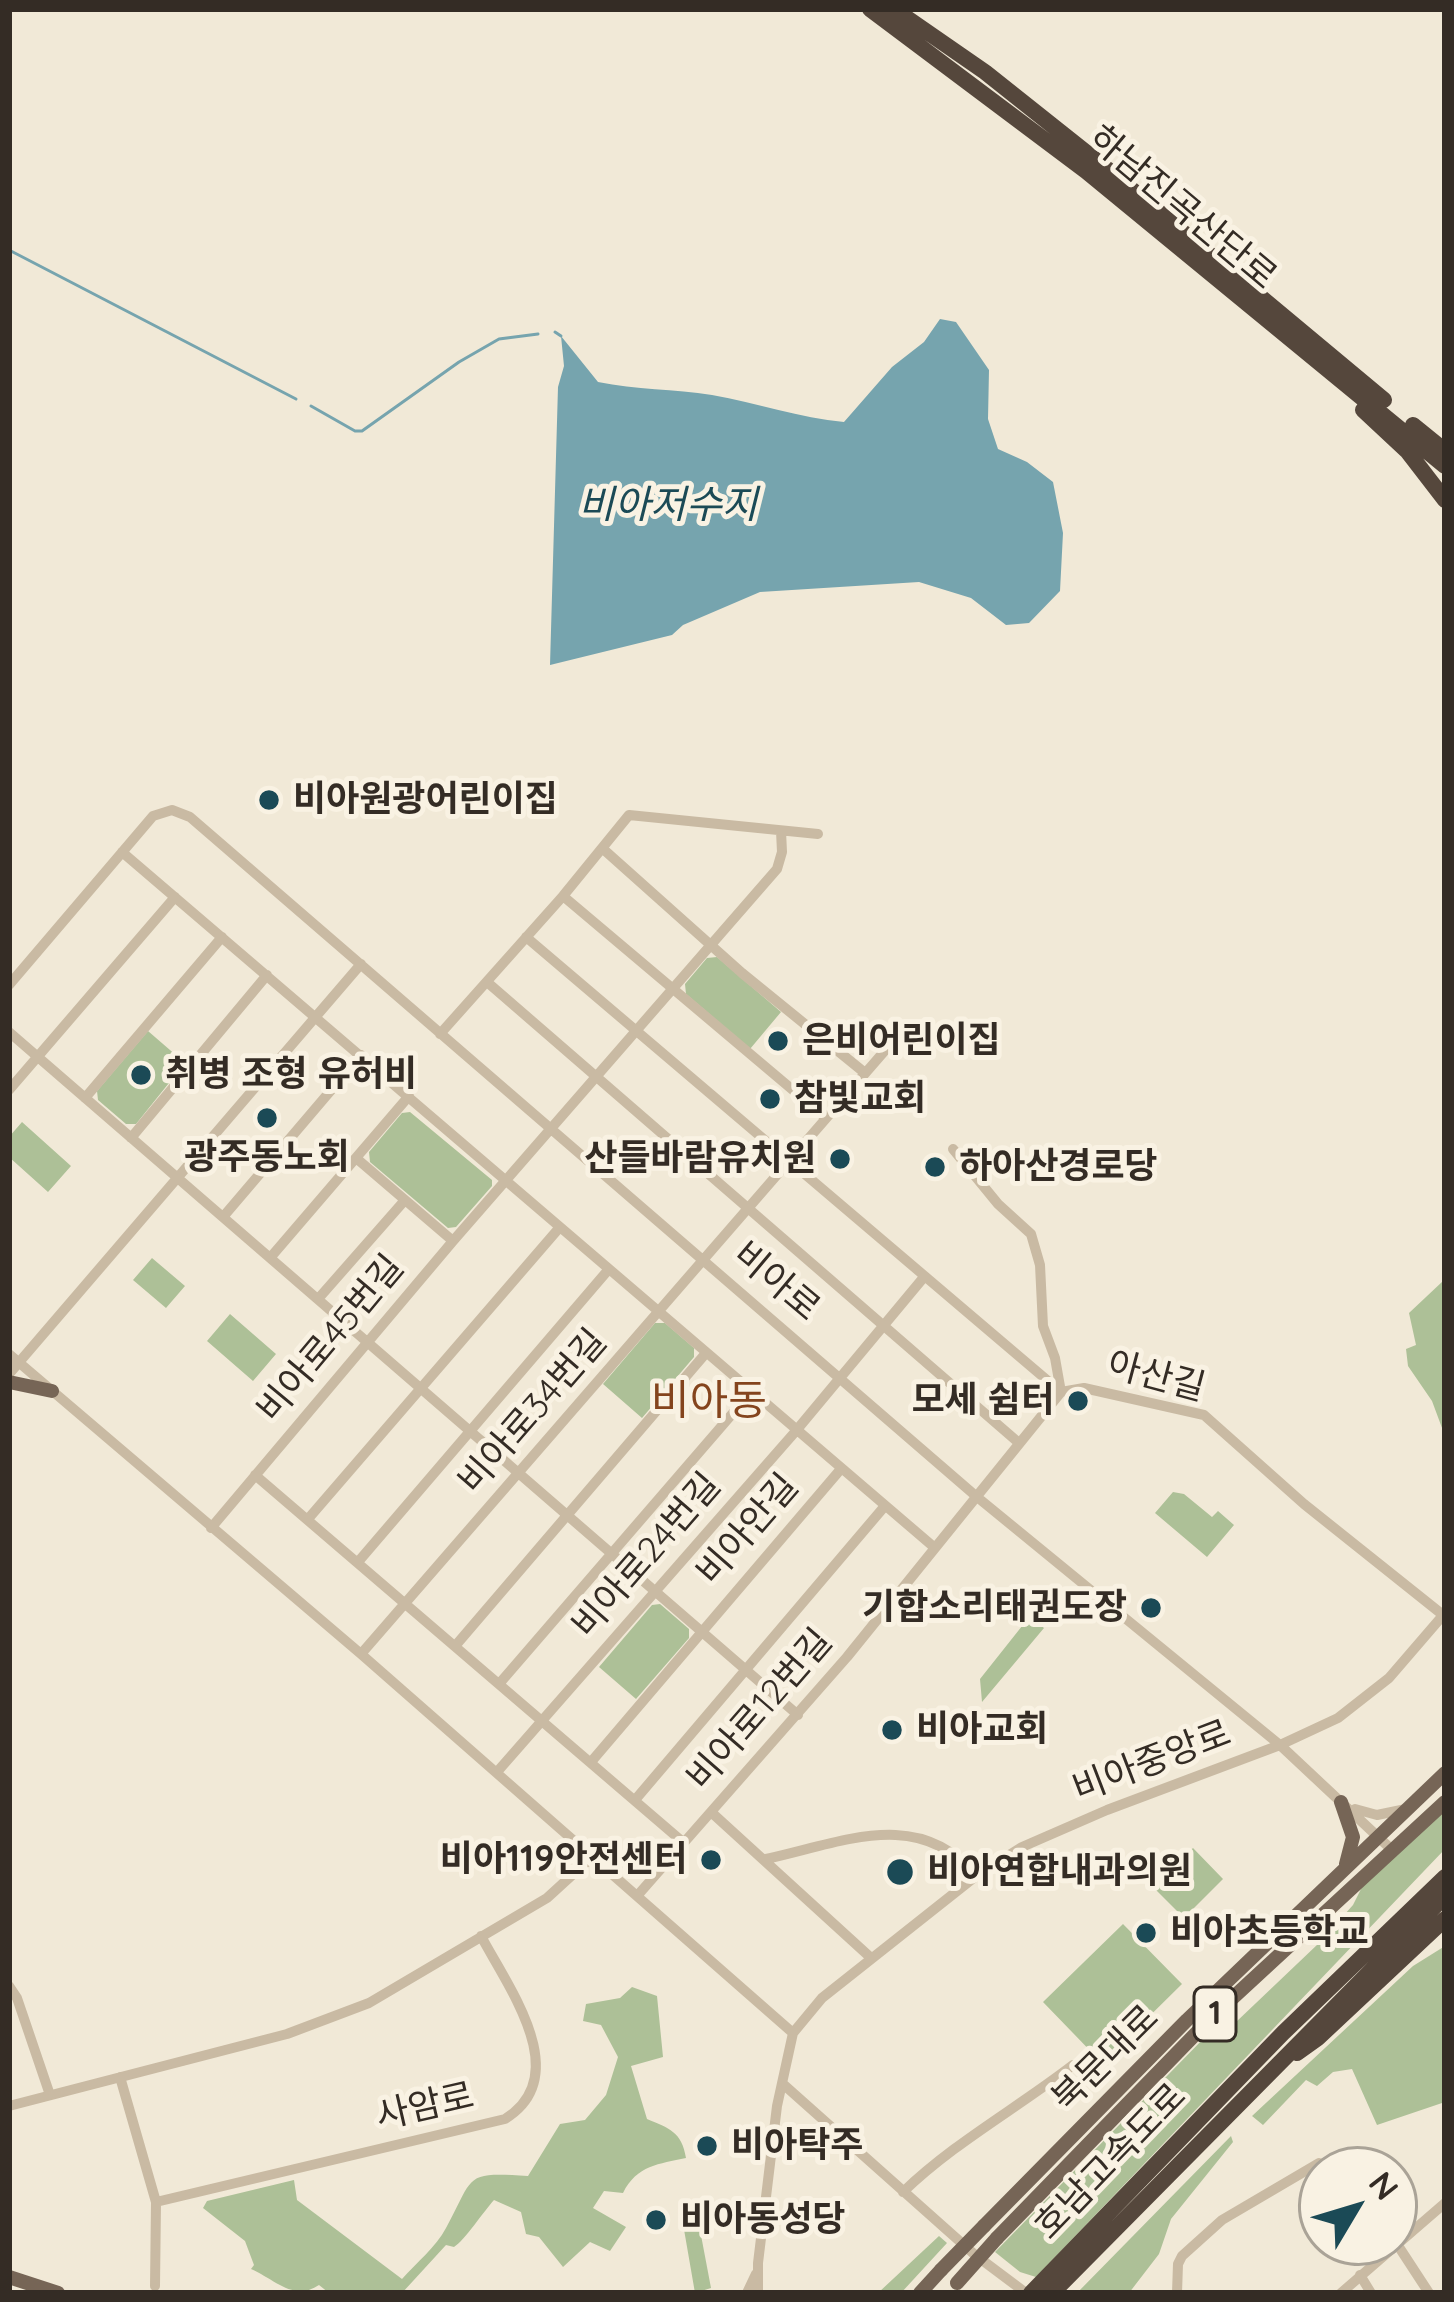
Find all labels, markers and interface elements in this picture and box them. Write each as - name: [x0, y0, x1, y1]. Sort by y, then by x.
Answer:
- street label: 하남진곡산단로: [1079, 117, 1285, 299]
- water label: 비아저수지: [578, 483, 758, 529]
- place label: 비아원광어린이집: [293, 778, 558, 822]
- marker: 비아원광어린이집: [256, 787, 282, 813]
- place label: 은비어린이집: [802, 1019, 1001, 1063]
- marker: 은비어린이집: [765, 1028, 791, 1054]
- place label: 취병 조형 유허비: [165, 1053, 417, 1097]
- marker: 취병 조형 유허비: [128, 1062, 154, 1088]
- place label: 참빛교회: [794, 1077, 926, 1121]
- marker: 참빛교회: [757, 1086, 783, 1112]
- marker: 광주동노회: [254, 1105, 280, 1131]
- place label: 광주동노회: [184, 1136, 350, 1180]
- place label: 산들바람유치원: [584, 1137, 816, 1181]
- place label: 하아산경로당: [959, 1145, 1158, 1189]
- marker: 산들바람유치원: [827, 1146, 853, 1172]
- marker: 하아산경로당: [922, 1154, 948, 1180]
- street label: 비아로: [724, 1234, 828, 1330]
- street label: 비아로45번길: [249, 1247, 413, 1431]
- street label: 비아로34번길: [450, 1321, 616, 1503]
- street label: 아산길: [1102, 1343, 1210, 1411]
- district label: 비아동: [651, 1377, 767, 1427]
- place label: 모세 쉼터: [911, 1379, 1054, 1423]
- marker: 모세 쉼터: [1065, 1388, 1091, 1414]
- street label: 비아로24번길: [564, 1465, 730, 1647]
- street label: 비아안길: [688, 1466, 808, 1594]
- place label: 기합소리태권도장: [862, 1586, 1127, 1630]
- marker: 기합소리태권도장: [1138, 1595, 1164, 1621]
- street label: 비아로12번길: [678, 1621, 842, 1799]
- place label: 비아교회: [916, 1708, 1048, 1752]
- street label: 비아중앙로: [1067, 1712, 1237, 1812]
- marker: 비아교회: [879, 1717, 905, 1743]
- place label: 비아119안전센터: [440, 1838, 687, 1882]
- marker: 비아119안전센터: [698, 1847, 724, 1873]
- place label: 비아연합내과의원: [927, 1850, 1192, 1894]
- marker: 비아연합내과의원: [884, 1856, 916, 1888]
- place label: 비아초등학교: [1170, 1911, 1369, 1955]
- marker: 비아초등학교: [1133, 1920, 1159, 1946]
- road number: 1: [1194, 1987, 1236, 2041]
- street label: 북문대로: [1044, 1997, 1168, 2121]
- street label: 사암로: [372, 2075, 478, 2139]
- street label: 호남고속도로: [1026, 2076, 1196, 2248]
- place label: 비아탁주: [731, 2124, 863, 2168]
- marker: 비아탁주: [694, 2133, 720, 2159]
- north arrow: [1298, 2146, 1418, 2266]
- text: N: [1361, 2163, 1408, 2208]
- place label: 비아동성당: [680, 2198, 846, 2242]
- marker: 비아동성당: [643, 2207, 669, 2233]

